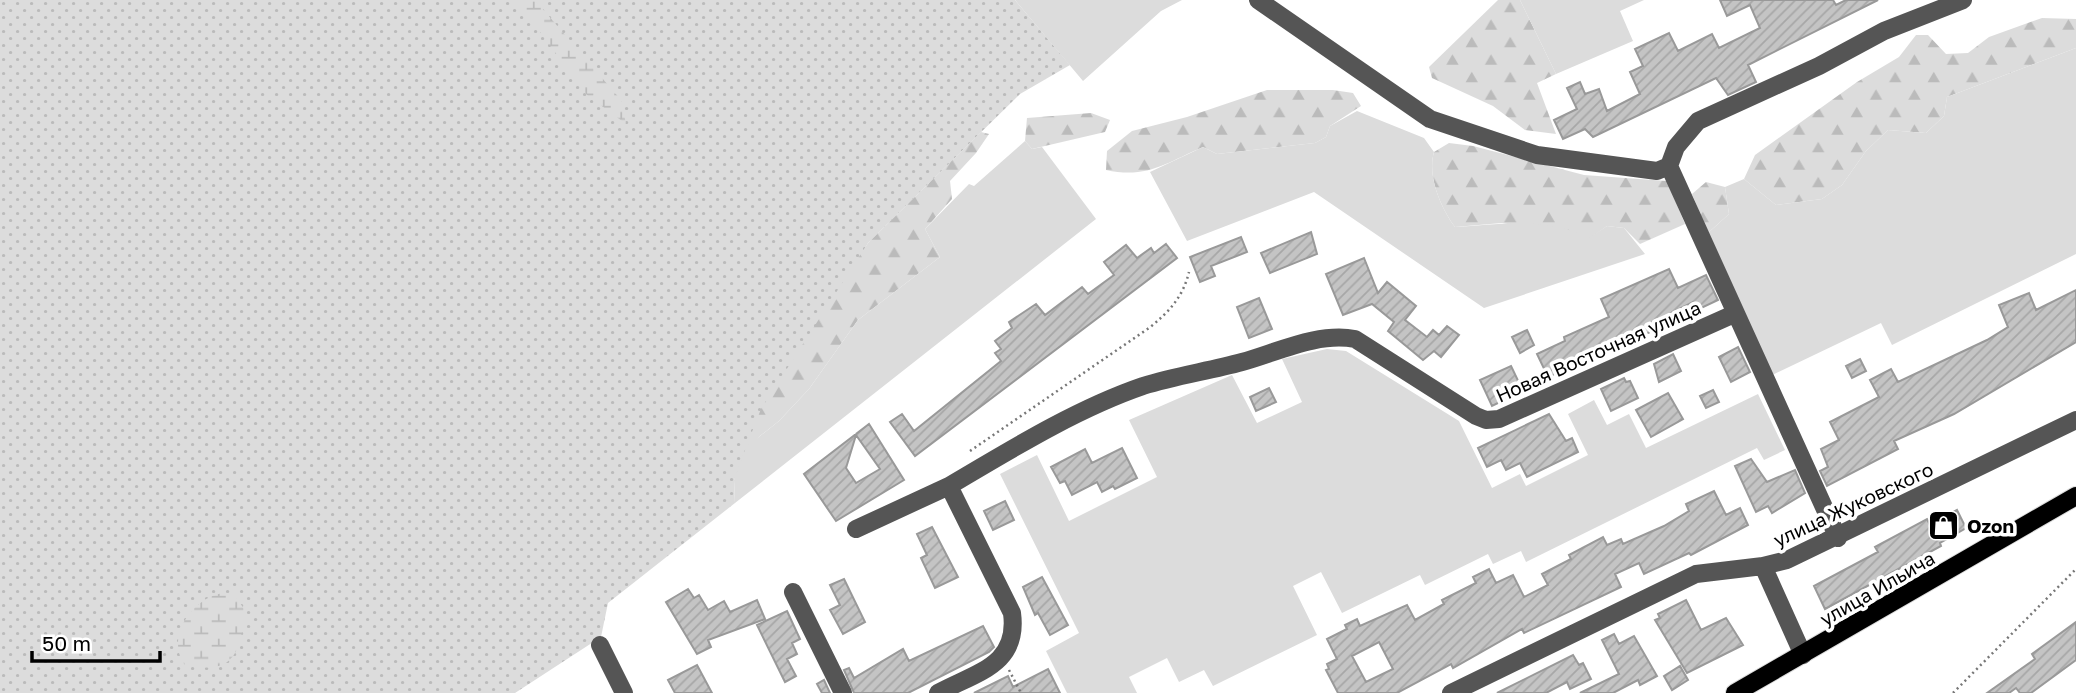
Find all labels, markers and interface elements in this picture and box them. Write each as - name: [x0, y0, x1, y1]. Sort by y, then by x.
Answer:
- street label: Новая Восточная улица: [1492, 295, 1704, 407]
- street label: улица Жуковского: [1770, 457, 1936, 551]
- shop icon: Ozon: [1927, 508, 1961, 542]
- place label: Ozon: [1967, 514, 2014, 537]
- street label: улица Ильича: [1815, 546, 1939, 630]
- scale bar: [32, 620, 159, 664]
- text: 50 m: [42, 630, 91, 656]

